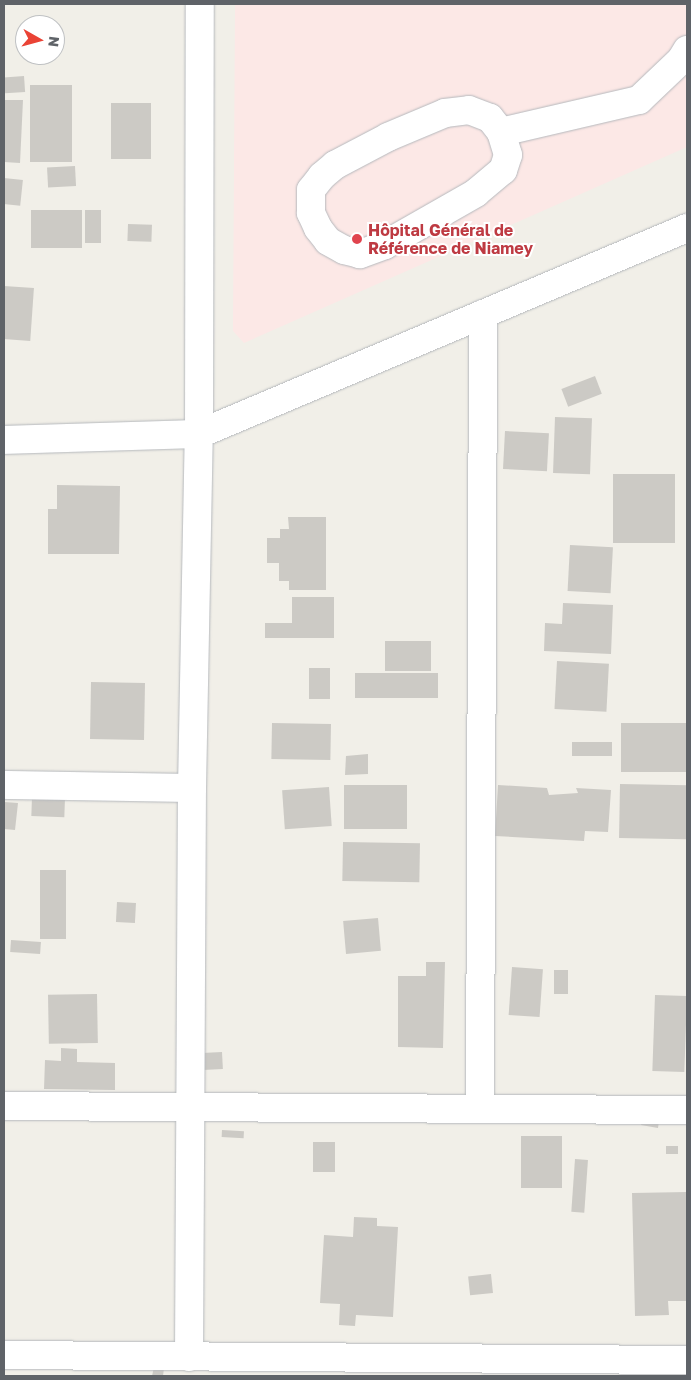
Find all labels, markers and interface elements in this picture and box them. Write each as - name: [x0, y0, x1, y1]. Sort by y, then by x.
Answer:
- north arrow: [15, 15, 65, 65]
- text: N: [45, 35, 63, 48]
- place label: Hôpital Général de Référence de Niamey: [368, 220, 533, 258]
- marker: Hôpital Général de Référence de Niamey: [350, 232, 364, 246]

